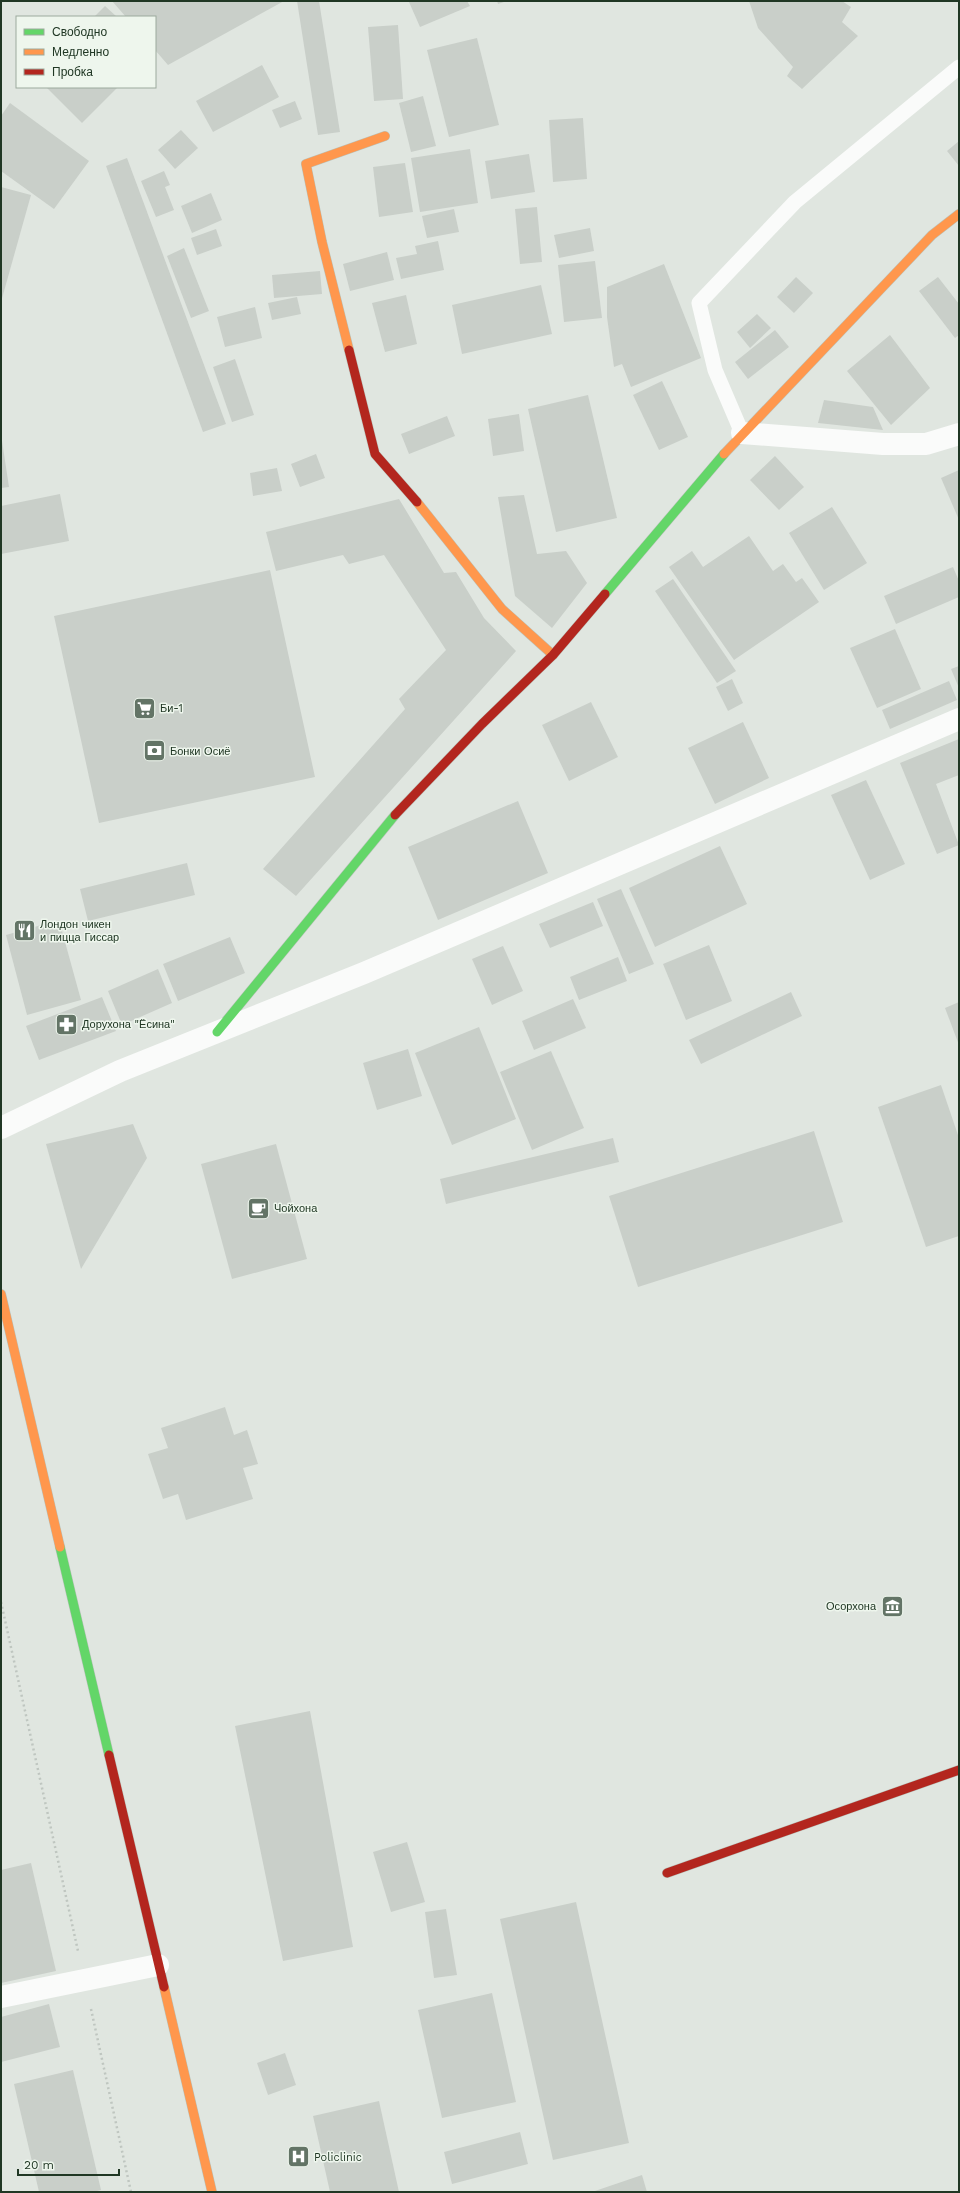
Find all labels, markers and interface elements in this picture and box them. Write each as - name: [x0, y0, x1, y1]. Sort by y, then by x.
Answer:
- legend: [16, 16, 156, 88]
- text: Свободно: [52, 25, 107, 39]
- text: Медленно: [52, 45, 109, 59]
- text: Пробка: [52, 65, 93, 79]
- supermarket icon: Би-1: [131, 695, 157, 721]
- place label: Би-1: [160, 702, 183, 715]
- bank icon: Бонки Осиё: [142, 738, 168, 764]
- place label: Бонки Осиё: [170, 745, 230, 758]
- restaurant icon: Лондон чикен и пицца Гиссар: [11, 917, 37, 943]
- place label: Лондон чикен и пицца Гиссар: [40, 918, 119, 944]
- pharmacy icon: Дорухона "Ёсина": [54, 1011, 80, 1037]
- place label: Дорухона "Ёсина": [82, 1018, 175, 1031]
- cafe icon: Чойхона: [246, 1195, 272, 1221]
- place label: Чойхона: [274, 1202, 318, 1215]
- museum icon: Осорхона: [879, 1593, 905, 1619]
- place label: Осорхона: [826, 1600, 877, 1613]
- hospital icon: Policlinic: [285, 2144, 311, 2170]
- scale bar: [18, 2151, 119, 2177]
- place label: Policlinic: [314, 2151, 362, 2164]
- text: 20 m: [24, 2158, 54, 2172]

